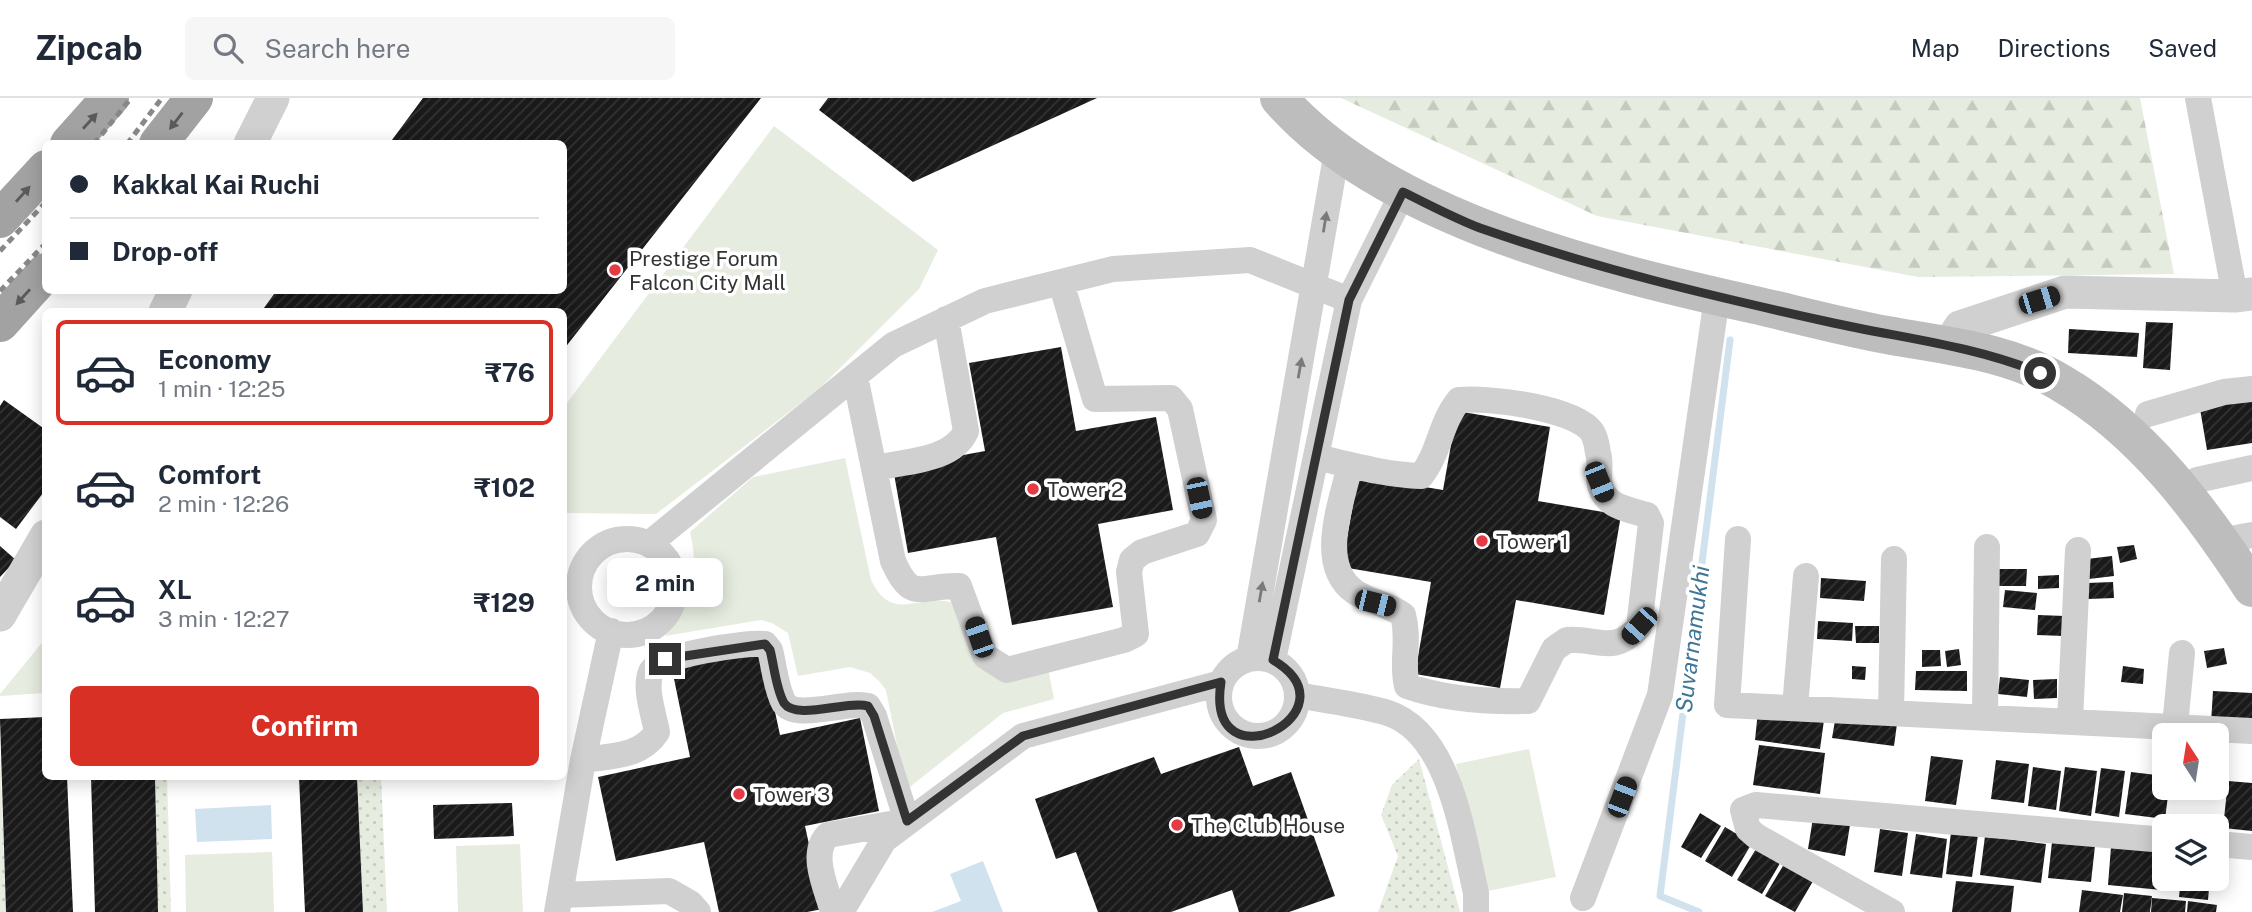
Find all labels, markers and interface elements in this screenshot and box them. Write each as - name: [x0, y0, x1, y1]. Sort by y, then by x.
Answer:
- search box: [185, 17, 675, 80]
- text: Zipcab: [35, 29, 143, 67]
- icon: search: [209, 29, 247, 67]
- text: Search here: [265, 33, 411, 64]
- text: Map: [1911, 34, 1960, 62]
- text: Directions: [1998, 34, 2110, 62]
- text: Saved: [2148, 34, 2217, 62]
- one-way arrow: [170, 112, 184, 130]
- one-way arrow: [81, 113, 97, 130]
- text: Kakkal Kai Ruchi: [112, 169, 320, 200]
- one-way arrow: [15, 185, 31, 203]
- one-way arrow: [1320, 211, 1331, 233]
- text: Drop-off: [112, 236, 218, 267]
- place label: Prestige Forum Falcon City Mall: [629, 246, 786, 295]
- marker: Prestige Forum Falcon City Mall: [607, 262, 623, 278]
- car: [2016, 284, 2063, 316]
- one-way arrow: [15, 288, 31, 306]
- icon: car: [74, 341, 137, 404]
- text: Economy: [158, 344, 271, 375]
- one-way arrow: [1295, 356, 1306, 378]
- text: ₹76: [485, 357, 535, 388]
- route start: [2024, 357, 2056, 389]
- text: 1 min · 12:25: [158, 375, 285, 402]
- icon: car: [74, 456, 137, 519]
- text: Comfort: [158, 459, 261, 490]
- car: [1582, 459, 1617, 505]
- text: ₹102: [474, 472, 535, 503]
- car: [1185, 475, 1214, 521]
- place label: Tower 2: [1047, 477, 1124, 502]
- marker: Tower 2: [1025, 481, 1041, 497]
- text: 2 min · 12:26: [158, 490, 289, 517]
- place label: Tower 1: [1496, 529, 1569, 554]
- marker: Tower 1: [1474, 533, 1490, 549]
- callout: 2 min: [607, 558, 723, 606]
- water label: Suvarnamukhi: [1670, 564, 1714, 714]
- text: 2 min: [635, 569, 695, 596]
- icon: car: [74, 571, 137, 634]
- text: XL: [158, 574, 192, 605]
- one-way arrow: [1255, 581, 1266, 603]
- text: ₹129: [474, 587, 535, 618]
- car: [1353, 588, 1398, 618]
- car: [1618, 603, 1661, 649]
- text: 3 min · 12:27: [158, 605, 290, 632]
- car: [963, 614, 996, 660]
- route end: [649, 643, 681, 675]
- button: Confirm: [70, 686, 539, 766]
- north arrow: [2152, 723, 2230, 800]
- map controls: [2152, 723, 2229, 891]
- car: [1605, 774, 1640, 820]
- place label: Tower 3: [753, 782, 830, 807]
- marker: Tower 3: [731, 786, 747, 802]
- place label: The Club House: [1191, 813, 1345, 838]
- button: layers: [2152, 814, 2229, 891]
- marker: The Club House: [1169, 817, 1185, 833]

